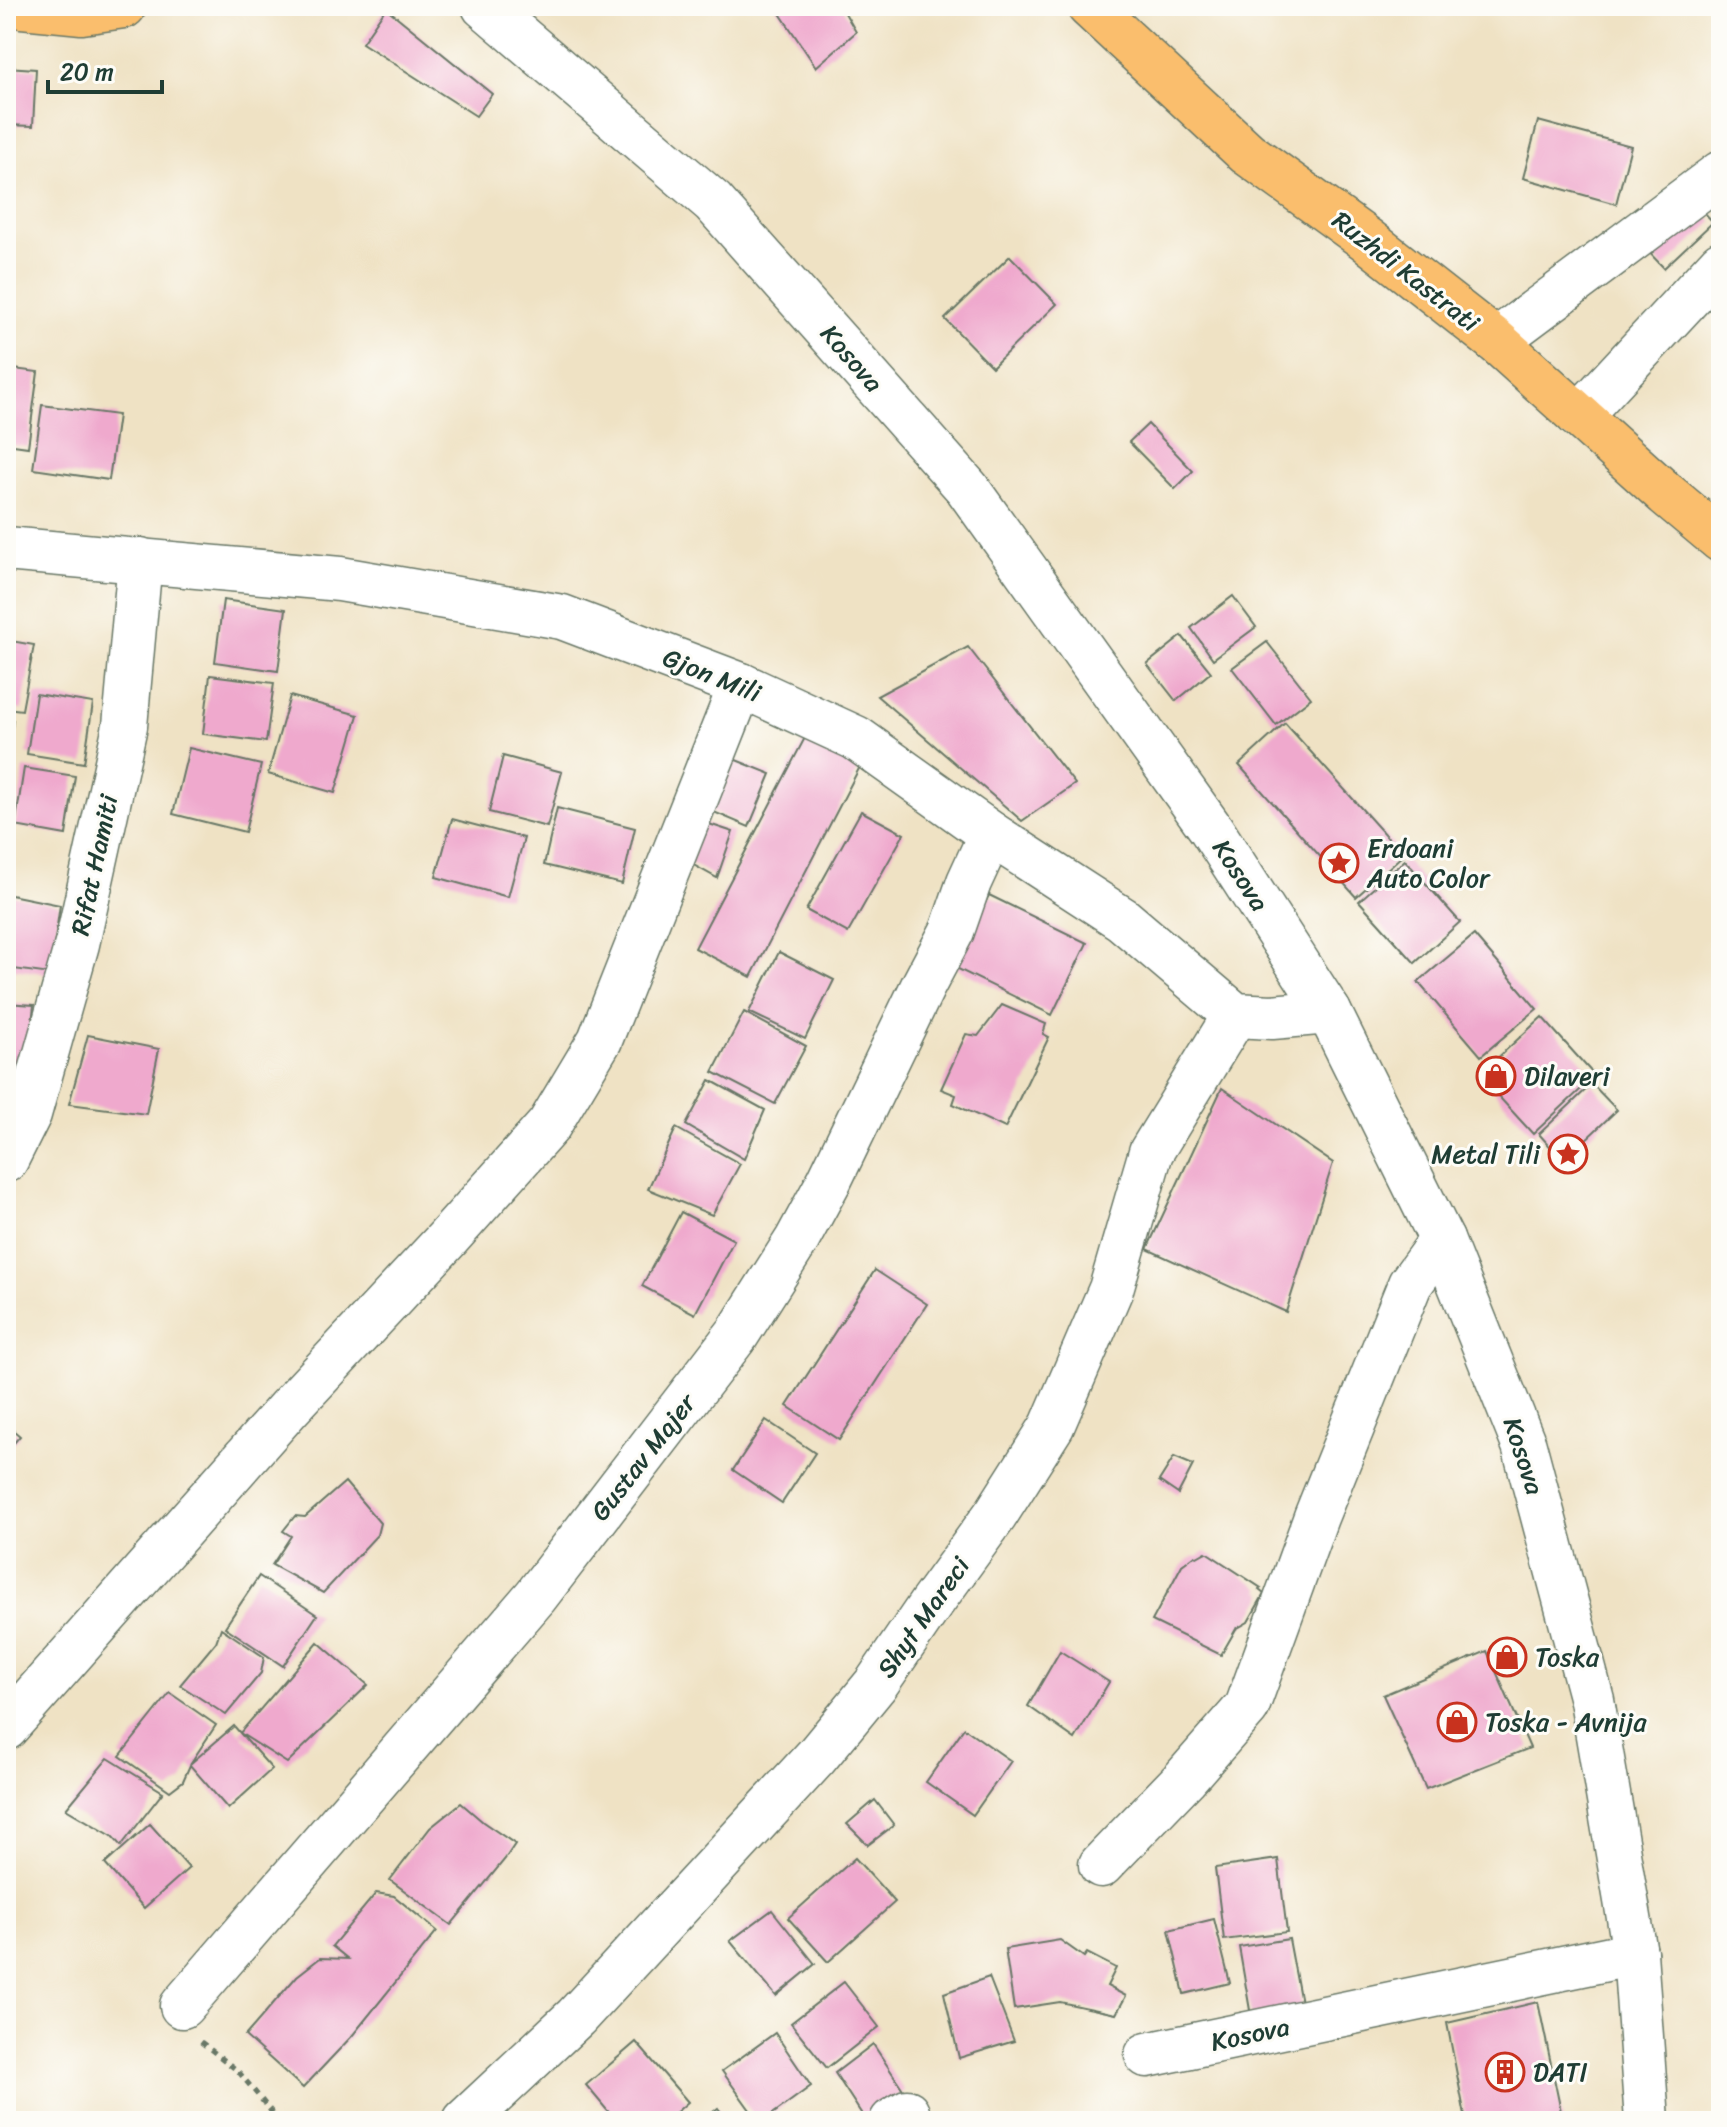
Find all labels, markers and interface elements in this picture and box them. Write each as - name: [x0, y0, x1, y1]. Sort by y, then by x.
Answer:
- scale bar: [48, 44, 162, 94]
- text: 20 m: [60, 51, 114, 93]
- street label: Ruzhdi Kastrati: [1322, 198, 1491, 344]
- street label: Kosova: [809, 313, 895, 403]
- street label: Gjon Mili: [656, 634, 769, 716]
- street label: Rifat Hamiti: [57, 790, 132, 940]
- place label: Erdoani Auto Color: [1366, 825, 1491, 901]
- street label: Kosova: [1200, 829, 1282, 921]
- place icon: Erdoani Auto Color: [1318, 842, 1360, 884]
- place label: Dilaveri: [1524, 1053, 1610, 1099]
- shop icon: Dilaveri: [1475, 1055, 1517, 1097]
- place label: Metal Tili: [1431, 1131, 1541, 1177]
- place icon: Metal Tili: [1547, 1133, 1589, 1175]
- street label: Gustav Majer: [578, 1382, 709, 1531]
- street label: Kosova: [1490, 1411, 1558, 1501]
- street label: Shyt Mareci: [864, 1546, 983, 1688]
- place label: Toska: [1535, 1634, 1600, 1680]
- shop icon: Toska: [1486, 1636, 1528, 1678]
- place label: Toska - Avnija: [1485, 1699, 1648, 1745]
- shop icon: Toska - Avnija: [1436, 1701, 1478, 1743]
- street label: Kosova: [1206, 2003, 1294, 2065]
- place label: DATI: [1533, 2049, 1587, 2095]
- building icon: DATI: [1484, 2051, 1526, 2093]

